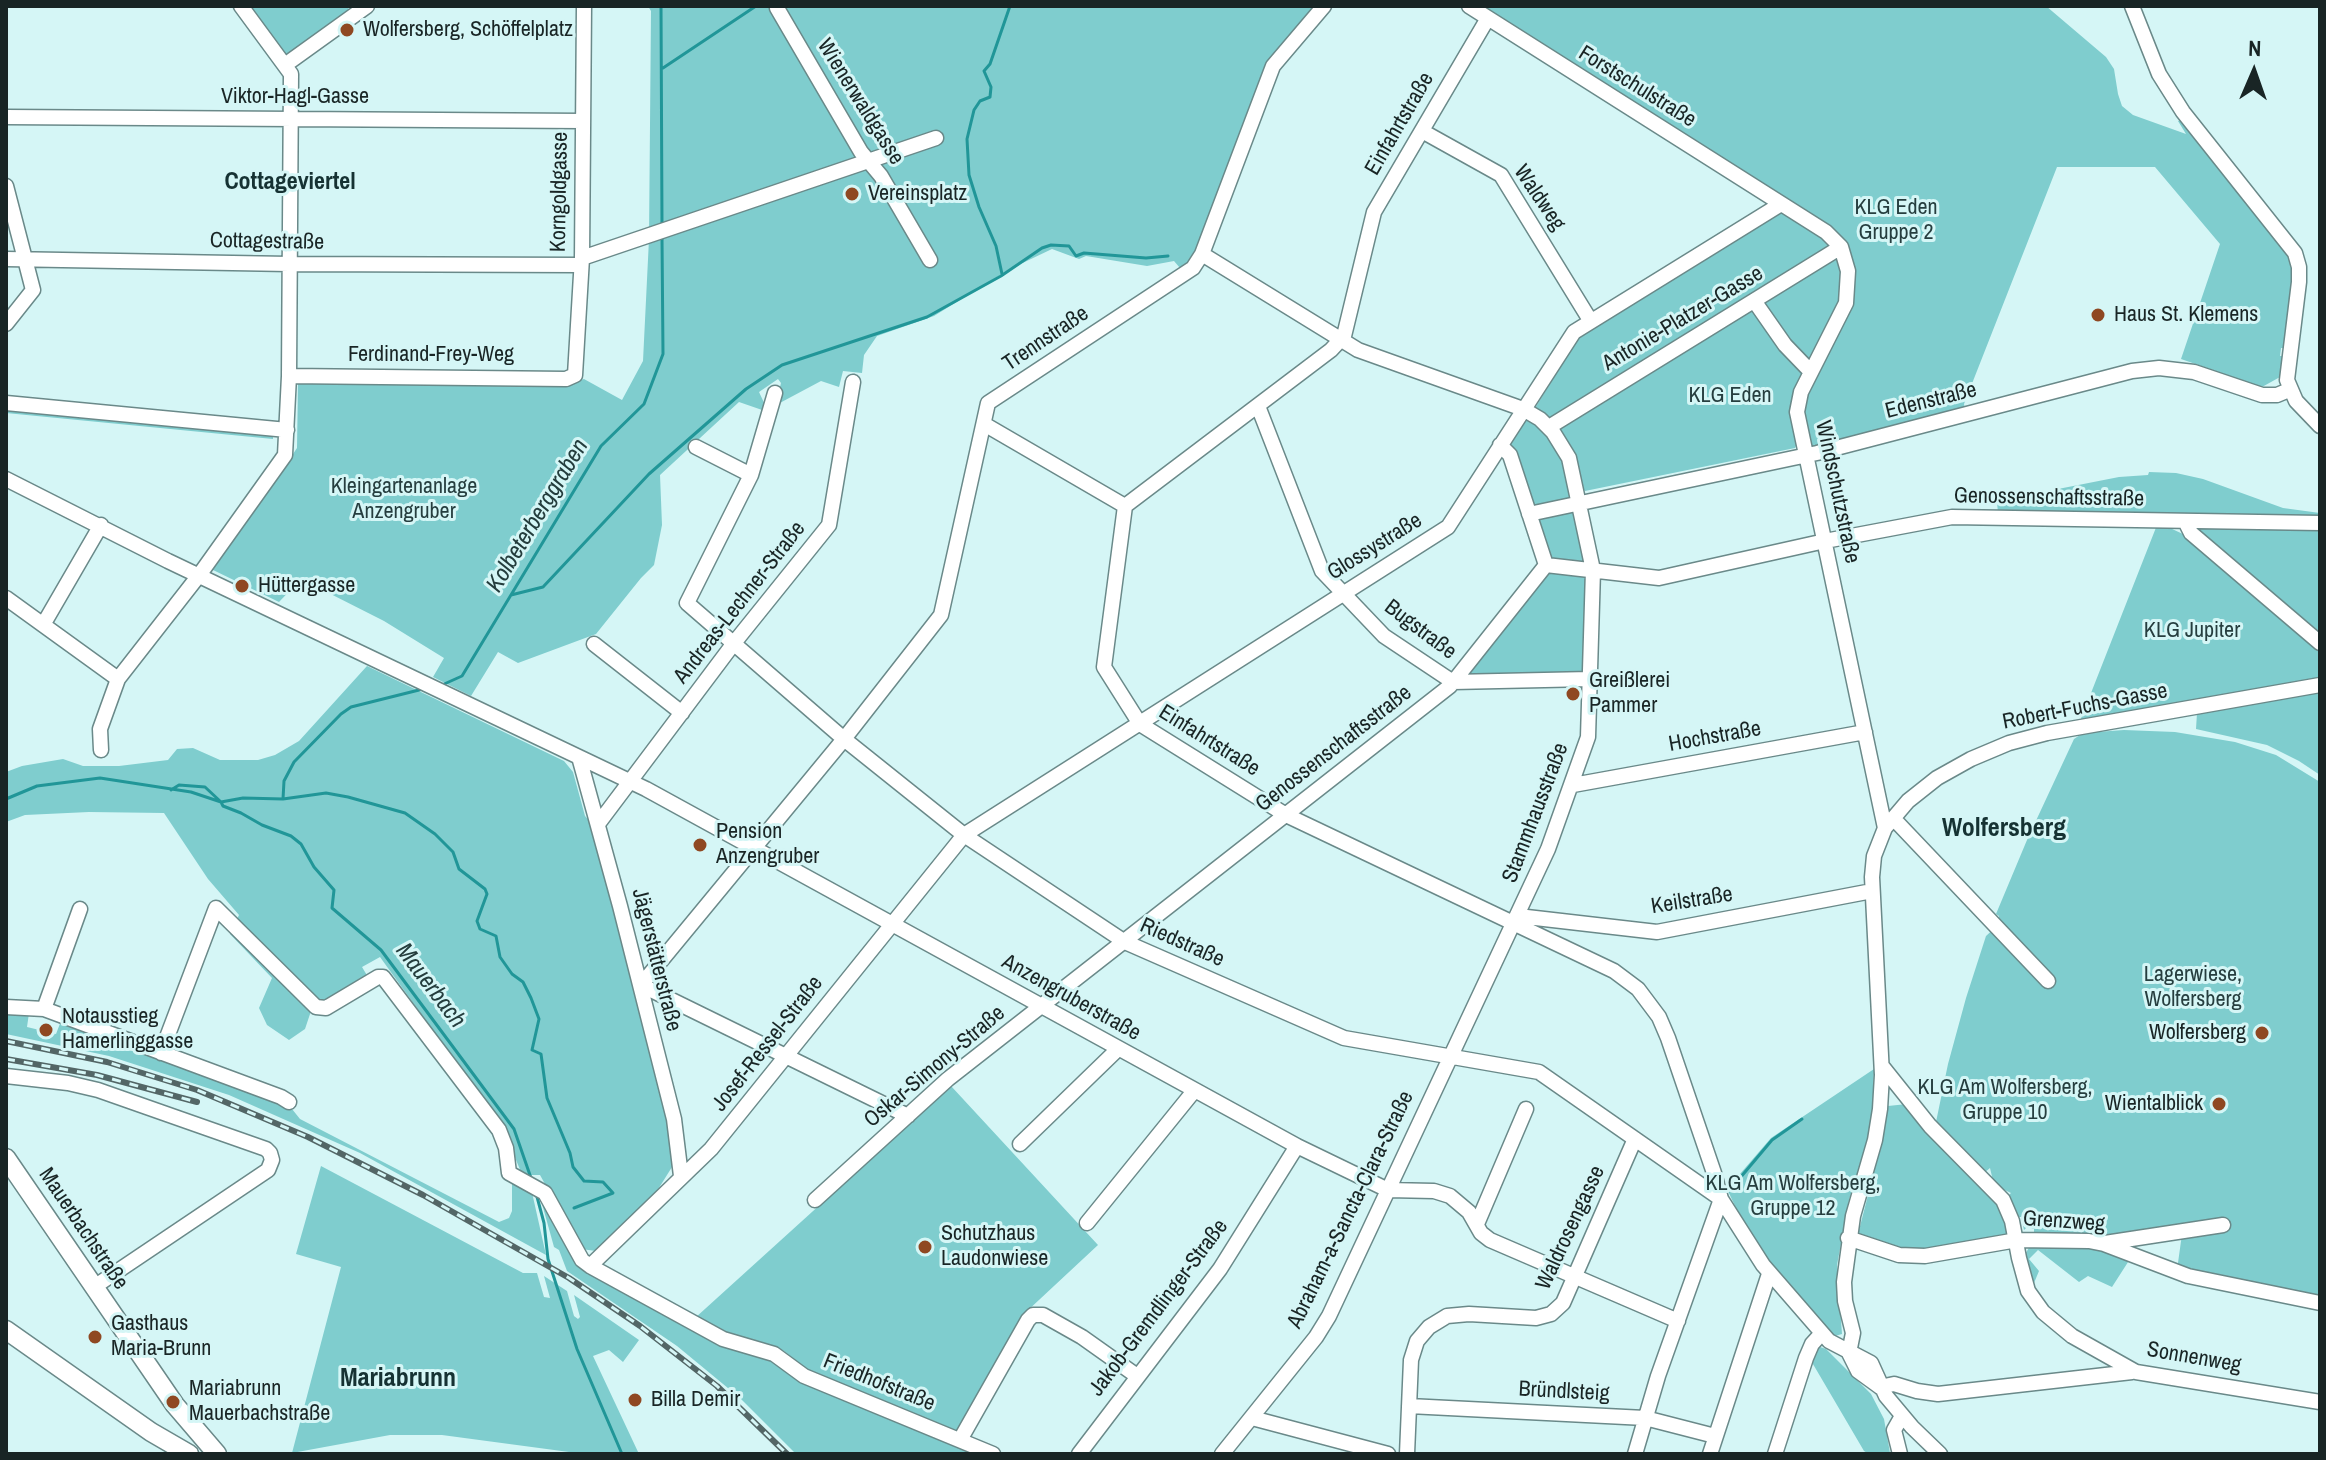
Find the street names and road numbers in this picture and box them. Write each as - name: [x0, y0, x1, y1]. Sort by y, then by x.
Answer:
- street label: Wienerwaldgasse: [811, 34, 909, 170]
- street label: Forstschulstraße: [1573, 40, 1701, 134]
- street label: Einfahrtstraße: [1360, 68, 1440, 180]
- street label: Viktor-Hagl-Gasse: [221, 84, 369, 110]
- street label: Korngoldgasse: [546, 132, 574, 252]
- street label: Waldweg: [1507, 160, 1571, 236]
- street label: Cottagestraße: [210, 228, 324, 256]
- street label: Antonie-Platzer-Gasse: [1598, 261, 1768, 377]
- street label: Trennstraße: [998, 301, 1094, 377]
- street label: Ferdinand-Frey-Weg: [348, 342, 514, 368]
- street label: Edenstraße: [1883, 377, 1979, 425]
- street label: Windschutzstraße: [1809, 418, 1865, 566]
- street label: Genossenschaftsstraße: [1954, 483, 2144, 513]
- street label: Glossystraße: [1323, 508, 1427, 586]
- street label: Andreas-Lechner-Straße: [668, 517, 812, 689]
- street label: Bugstraße: [1379, 594, 1461, 666]
- street label: Robert-Fuchs-Gasse: [2000, 678, 2170, 736]
- street label: Genossenschaftsstraße: [1251, 680, 1417, 818]
- street label: Einfahrtstraße: [1154, 700, 1264, 782]
- street label: Hochstraße: [1667, 716, 1763, 758]
- street label: Stammhausstraße: [1497, 739, 1575, 887]
- street label: Keilstraße: [1649, 882, 1735, 920]
- street label: Jägerstätterstraße: [625, 886, 687, 1034]
- street label: Riedstraße: [1136, 913, 1228, 973]
- street label: Anzengruberstraße: [997, 949, 1145, 1047]
- street label: Josef-Ressel-Straße: [707, 971, 829, 1117]
- street label: Oskar-Simony-Straße: [859, 1001, 1011, 1133]
- street label: Abraham-a-Sancta-Clara-Straße: [1282, 1087, 1420, 1333]
- street label: Waldrosengasse: [1531, 1162, 1611, 1294]
- street label: Mauerbachstraße: [33, 1163, 133, 1295]
- street label: Grenzweg: [2022, 1206, 2106, 1238]
- street label: Jakob-Gremdlinger-Straße: [1084, 1214, 1234, 1402]
- street label: Sonnenweg: [2145, 1337, 2243, 1379]
- street label: Friedhofstraße: [819, 1349, 939, 1417]
- street label: Bründlsteig: [1518, 1376, 1610, 1408]

